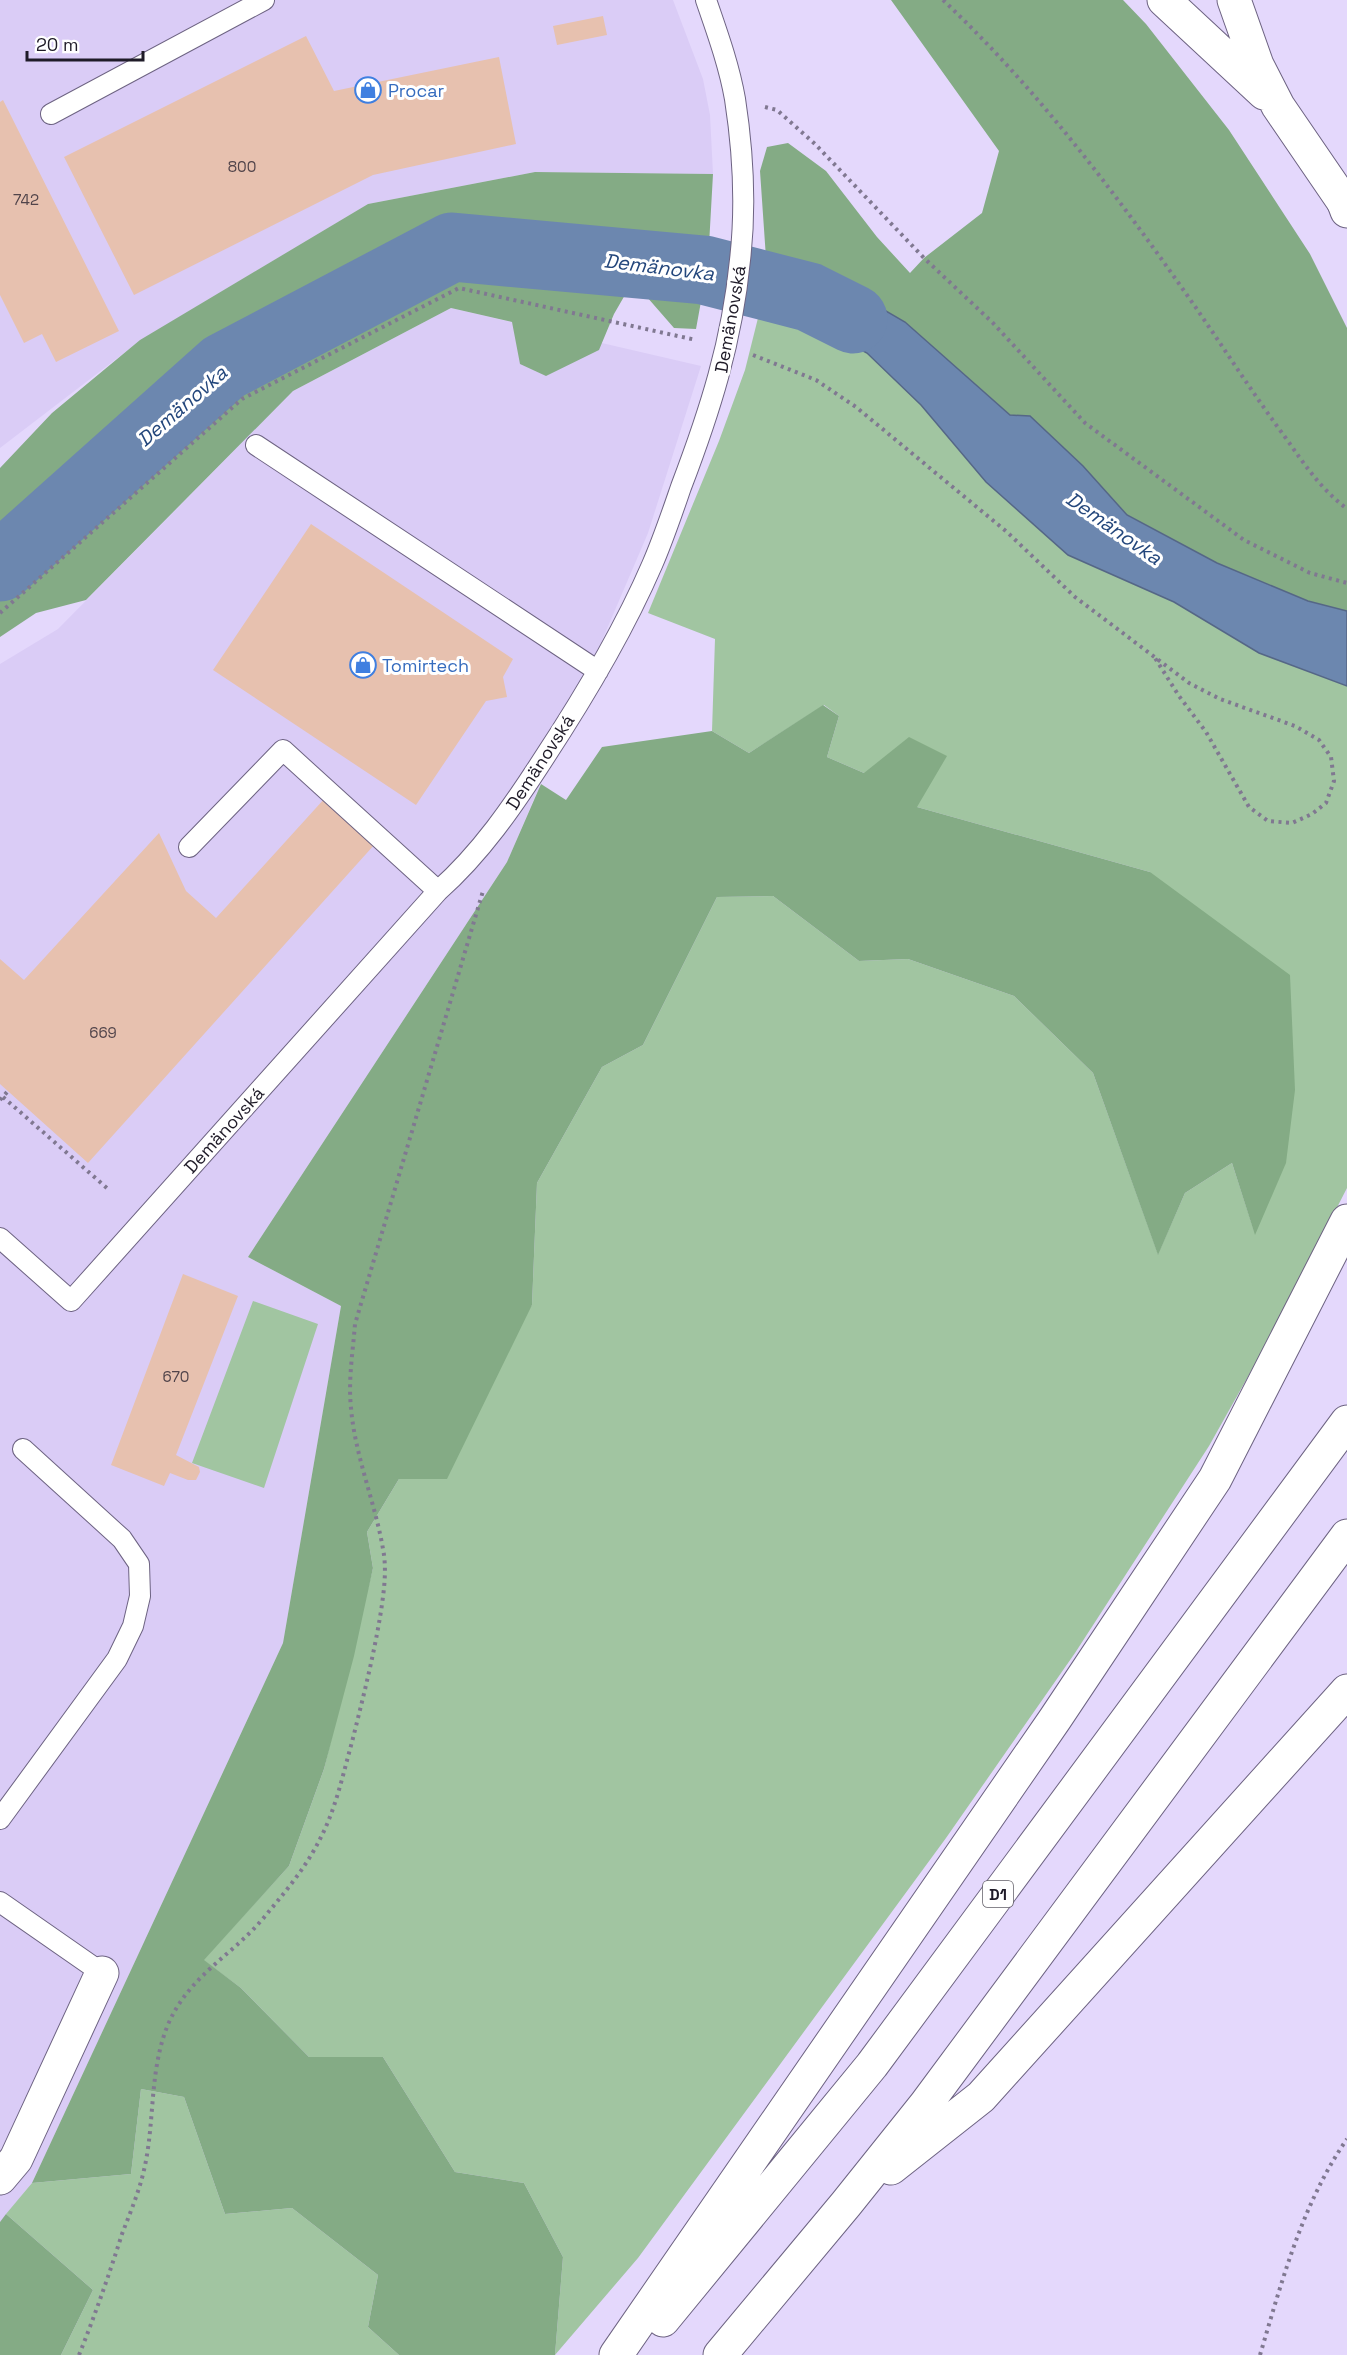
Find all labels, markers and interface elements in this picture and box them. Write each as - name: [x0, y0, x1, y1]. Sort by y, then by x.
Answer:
- scale bar: [27, 24, 142, 62]
- text: 20 m: [36, 33, 79, 56]
- shop icon: Procar: [353, 75, 383, 105]
- place label: Procar: [388, 79, 445, 102]
- house number: 800: [228, 157, 256, 176]
- house number: 742: [13, 190, 39, 209]
- water label: Demänovka: [602, 247, 716, 287]
- street label: Demänovská: [709, 263, 751, 375]
- water label: Demänovka: [132, 360, 233, 452]
- water label: Demänovka: [1061, 486, 1167, 571]
- shop icon: Tomirtech: [348, 650, 378, 680]
- place label: Tomirtech: [382, 654, 469, 677]
- street label: Demänovská: [501, 710, 579, 814]
- house number: 669: [89, 1023, 117, 1042]
- street label: Demänovská: [179, 1082, 269, 1178]
- house number: 670: [163, 1367, 189, 1386]
- road number: D1: [983, 1881, 1013, 1907]

